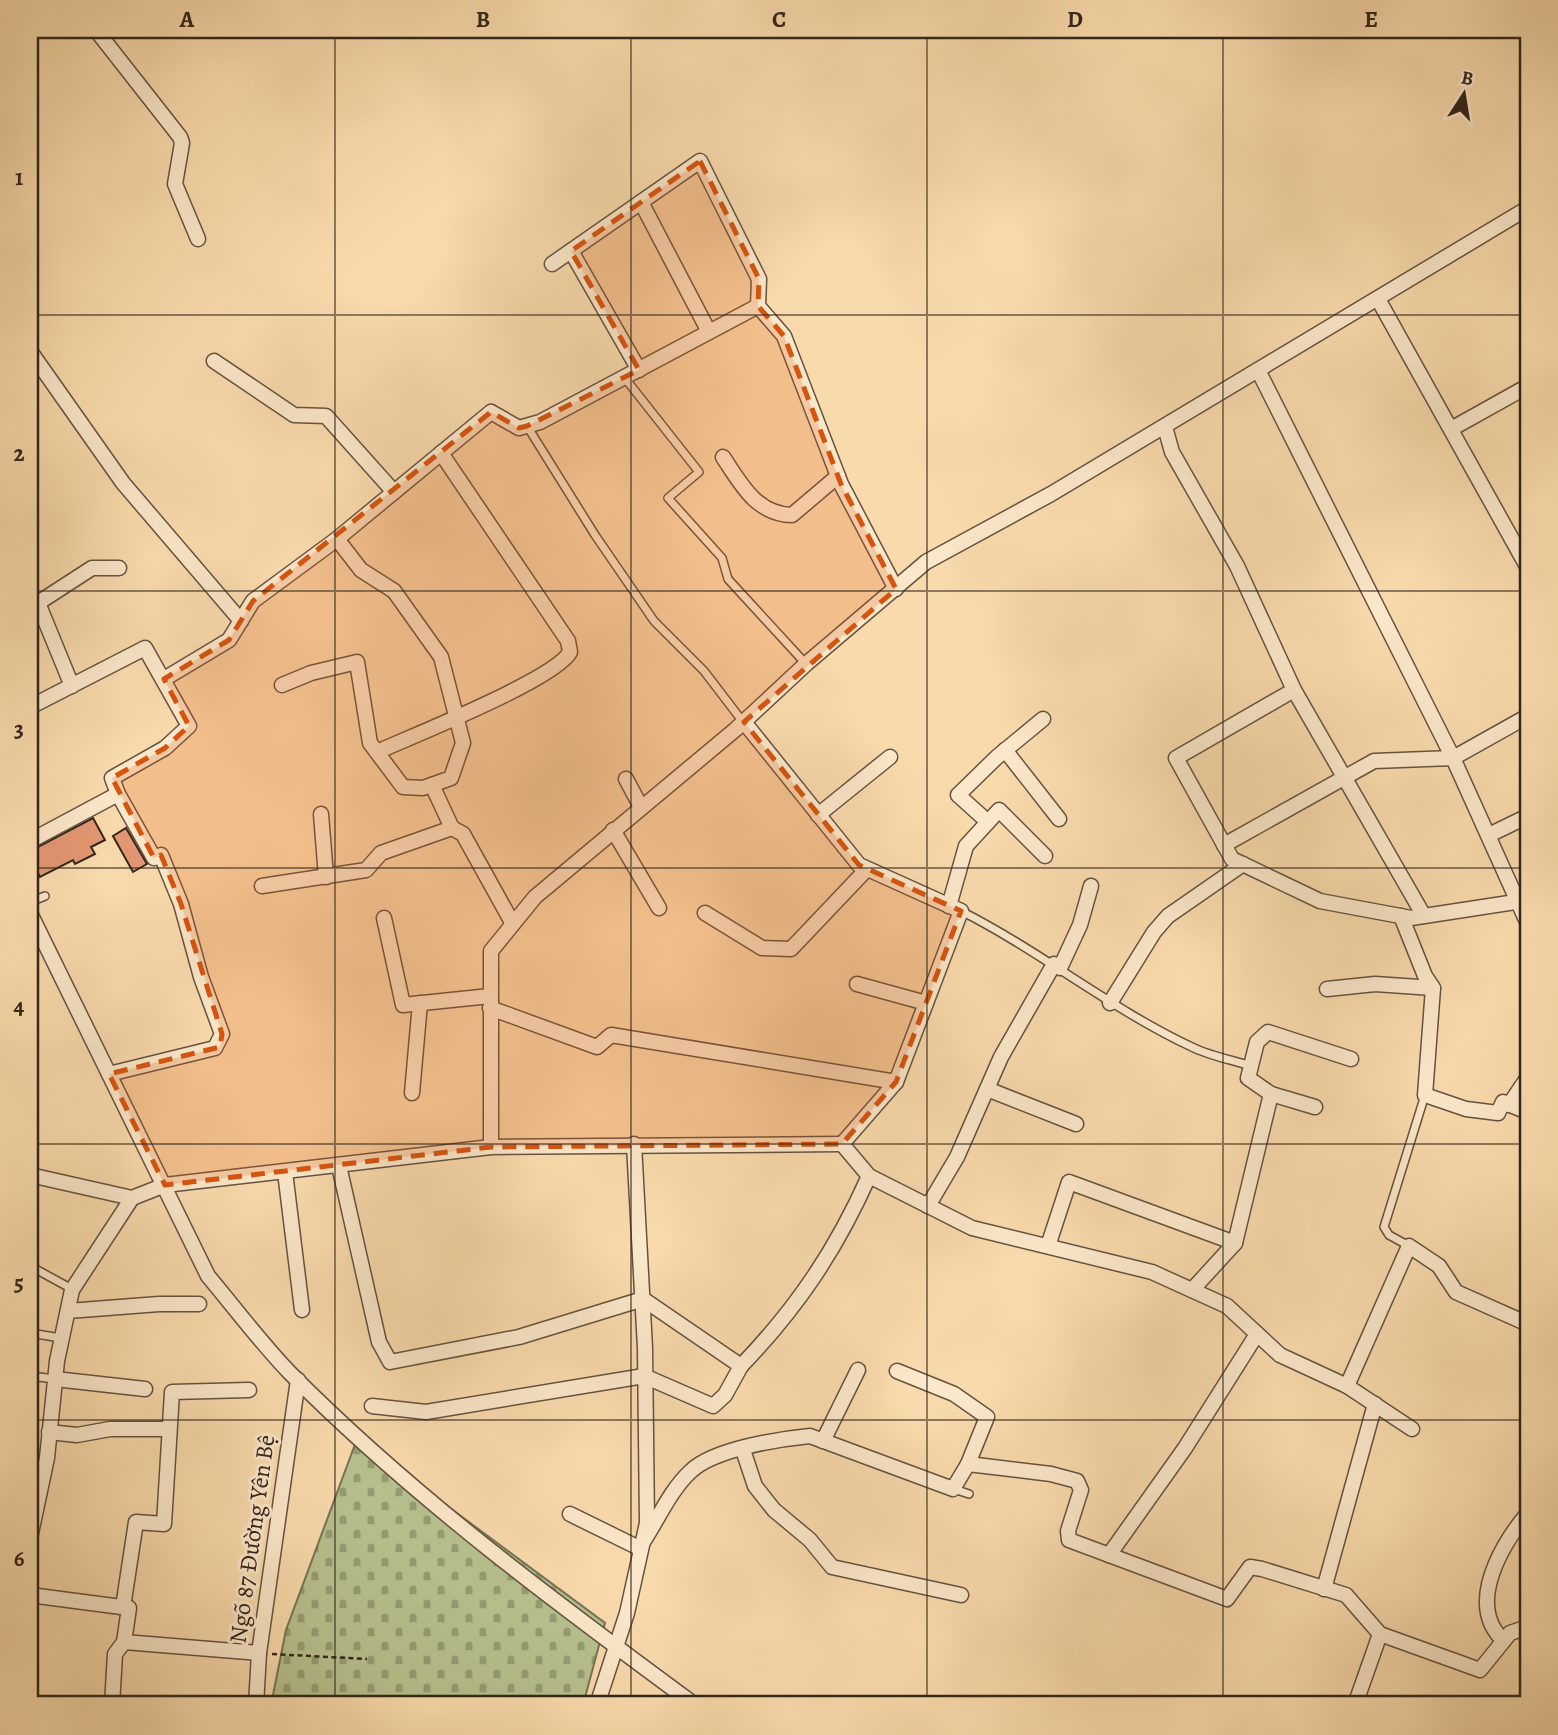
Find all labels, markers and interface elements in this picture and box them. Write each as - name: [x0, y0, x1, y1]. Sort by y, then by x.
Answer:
- text: A: [179, 4, 195, 35]
- text: B: [476, 4, 490, 35]
- text: C: [772, 4, 786, 35]
- text: D: [1067, 4, 1083, 35]
- text: E: [1364, 4, 1378, 35]
- north arrow: [1428, 60, 1498, 130]
- text: B: [1459, 64, 1476, 92]
- text: 1: [15, 162, 23, 193]
- text: 2: [13, 438, 25, 469]
- text: 3: [14, 714, 24, 745]
- text: 4: [14, 991, 25, 1022]
- text: 5: [14, 1267, 24, 1298]
- street label: Ngõ 87 Đường Yên Bệ: [222, 1433, 282, 1645]
- text: 6: [14, 1543, 25, 1574]

